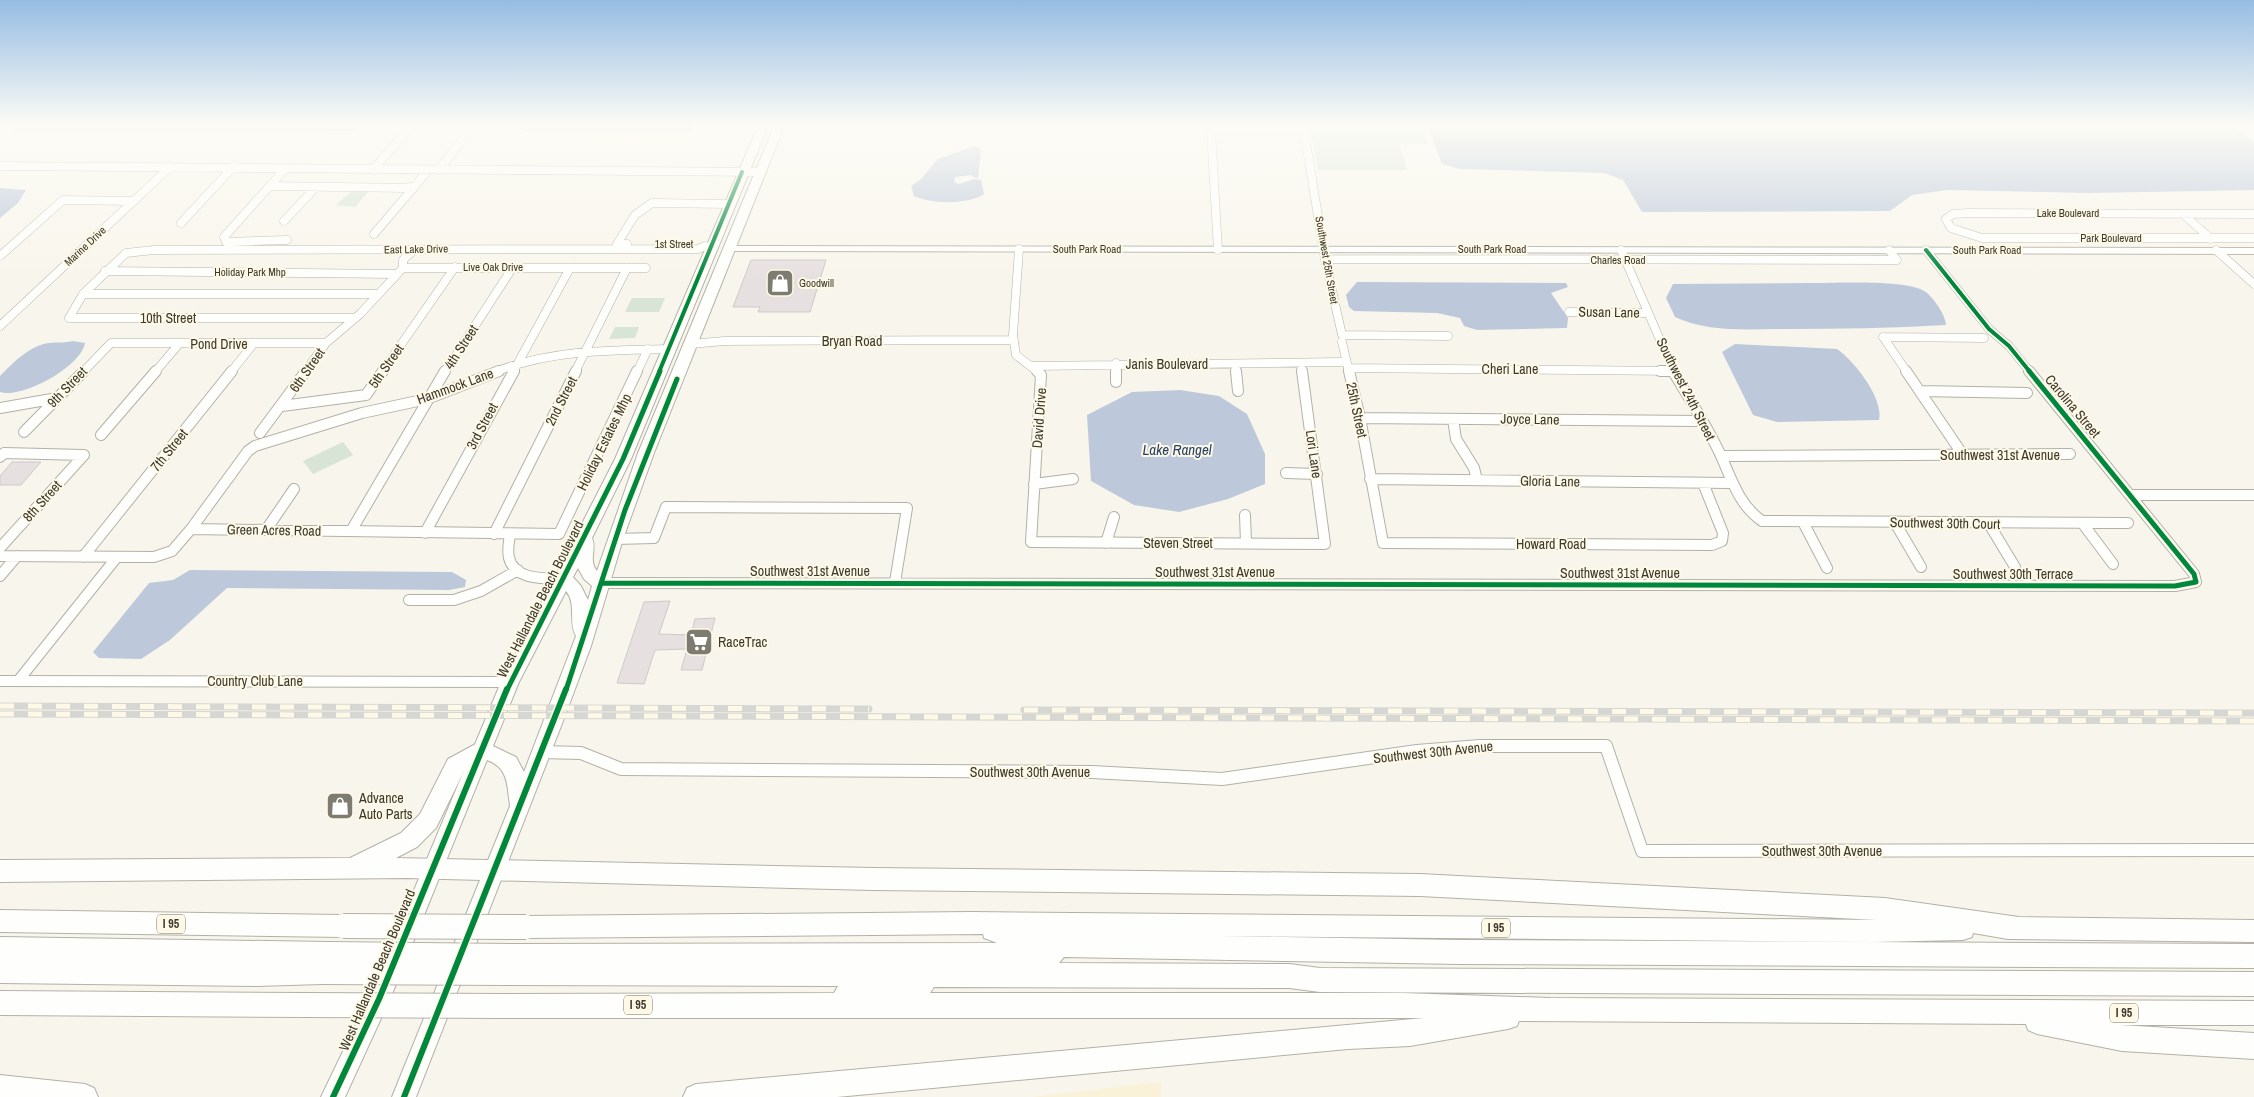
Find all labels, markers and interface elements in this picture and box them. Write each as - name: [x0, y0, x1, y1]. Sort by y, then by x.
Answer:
- street label: Lake Boulevard: [2037, 206, 2099, 220]
- street label: Southwest 25th Street: [1312, 215, 1342, 305]
- street label: Marine Drive: [61, 223, 109, 269]
- street label: Park Boulevard: [2080, 231, 2142, 245]
- street label: 1st Street: [655, 237, 694, 251]
- street label: East Lake Drive: [384, 241, 448, 257]
- street label: South Park Road: [1053, 242, 1121, 256]
- street label: South Park Road: [1458, 242, 1526, 256]
- street label: South Park Road: [1953, 243, 2021, 257]
- street label: Charles Road: [1590, 253, 1646, 267]
- street label: Live Oak Drive: [463, 260, 523, 274]
- street label: Holiday Park Mhp: [214, 265, 286, 279]
- shop icon: Goodwill: [765, 268, 795, 298]
- place label: Goodwill: [799, 276, 834, 290]
- street label: Susan Lane: [1578, 302, 1640, 322]
- street label: 10th Street: [140, 309, 196, 327]
- street label: 4th Street: [440, 321, 482, 373]
- street label: Bryan Road: [822, 332, 882, 350]
- street label: Pond Drive: [190, 335, 248, 353]
- street label: Southwest 24th Street: [1652, 335, 1720, 443]
- street label: 5th Street: [364, 340, 408, 392]
- street label: 6th Street: [285, 344, 329, 396]
- street label: Janis Boulevard: [1126, 355, 1208, 373]
- street label: Cheri Lane: [1482, 360, 1538, 378]
- street label: 9th Street: [43, 363, 91, 411]
- street label: Hammock Lane: [414, 364, 496, 408]
- street label: Carolina Street: [2041, 371, 2105, 441]
- street label: 2nd Street: [541, 373, 581, 429]
- street label: 25th Street: [1342, 381, 1372, 439]
- street label: David Drive: [1028, 387, 1050, 449]
- street label: Holiday Estates Mhp: [573, 390, 635, 494]
- street label: 3rd Street: [462, 400, 502, 452]
- street label: Joyce Lane: [1500, 409, 1560, 429]
- street label: 7th Street: [146, 425, 192, 475]
- street label: Lori Lane: [1302, 429, 1326, 479]
- water label: Lake Rangel: [1142, 439, 1212, 460]
- street label: Southwest 31st Avenue: [1940, 446, 2060, 464]
- street label: Gloria Lane: [1520, 471, 1580, 491]
- street label: 8th Street: [19, 476, 65, 526]
- street label: Southwest 30th Court: [1890, 513, 2000, 533]
- street label: West Hallandale Beach Boulevard: [492, 517, 588, 681]
- street label: Green Acres Road: [227, 520, 321, 540]
- street label: Steven Street: [1143, 534, 1213, 552]
- street label: Howard Road: [1516, 535, 1586, 553]
- street label: Southwest 31st Avenue: [750, 562, 870, 580]
- street label: Southwest 31st Avenue: [1155, 563, 1275, 581]
- street label: Southwest 31st Avenue: [1560, 564, 1680, 582]
- street label: Southwest 30th Terrace: [1953, 565, 2073, 583]
- supermarket icon: RaceTrac: [684, 627, 714, 657]
- place label: RaceTrac: [718, 633, 768, 651]
- street label: Country Club Lane: [207, 672, 303, 690]
- street label: Southwest 30th Avenue: [1372, 737, 1494, 767]
- street label: Southwest 30th Avenue: [970, 763, 1090, 781]
- place label: Advance Auto Parts: [358, 789, 413, 823]
- shop icon: Advance Auto Parts: [325, 791, 355, 821]
- street label: Southwest 30th Avenue: [1762, 842, 1882, 860]
- street label: West Hallandale Beach Boulevard: [335, 886, 419, 1054]
- road number: I 95: [157, 914, 185, 934]
- road number: I 95: [1482, 918, 1510, 938]
- road number: I 95: [624, 996, 652, 1014]
- road number: I 95: [2110, 1004, 2138, 1022]

